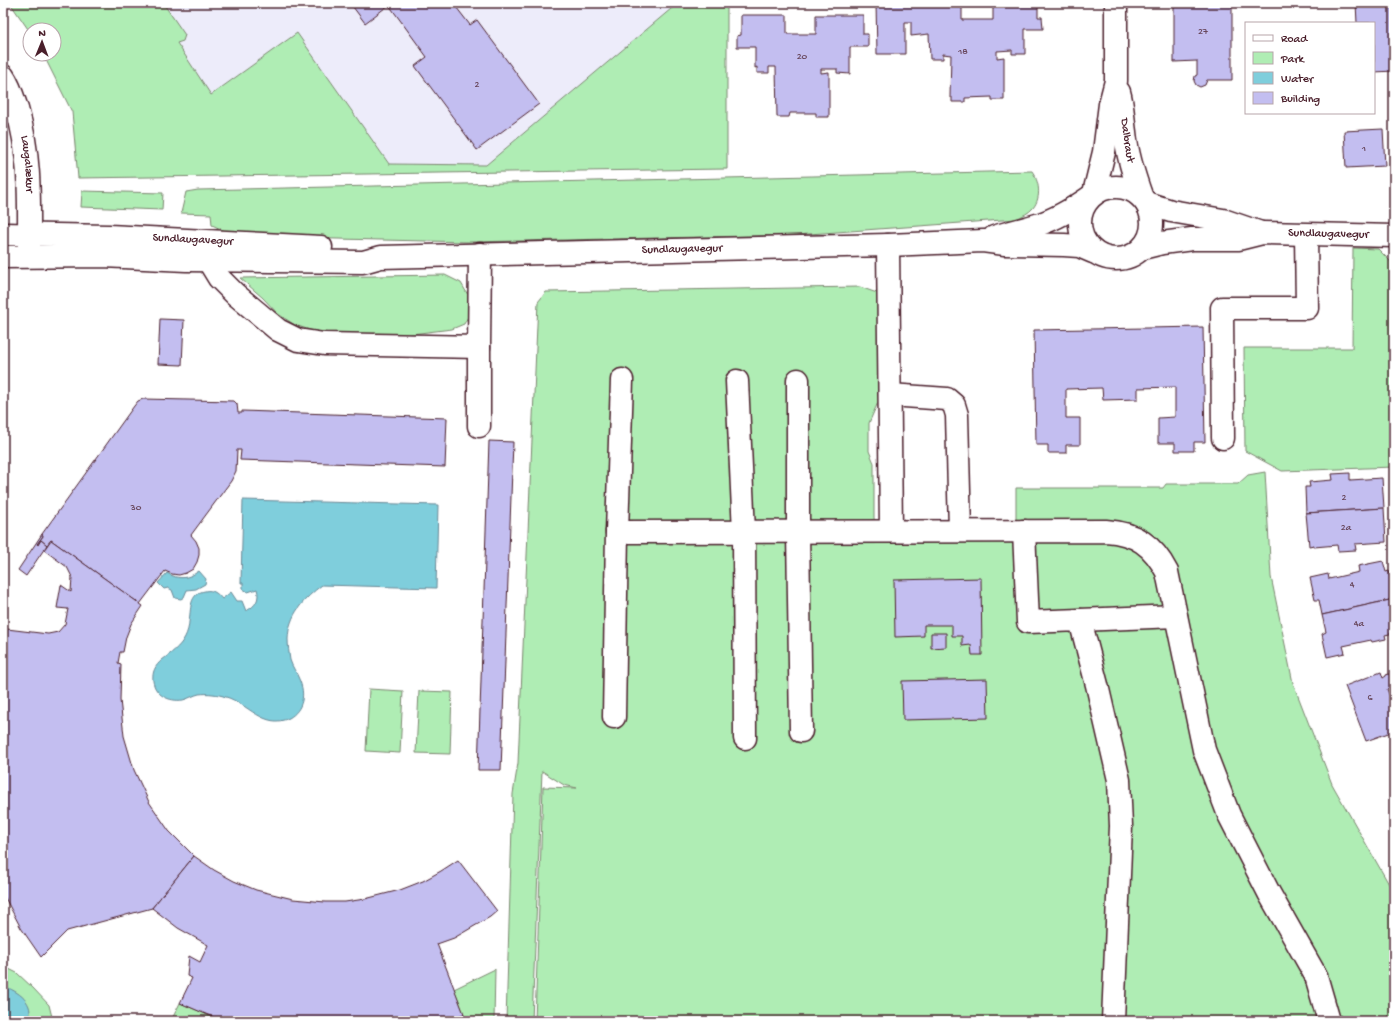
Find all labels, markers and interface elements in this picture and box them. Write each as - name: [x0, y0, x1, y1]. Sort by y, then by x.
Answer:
- north arrow: [22, 22, 62, 62]
- legend: [1245, 22, 1375, 114]
- house number: 27: [1198, 26, 1209, 38]
- text: N: [38, 28, 46, 40]
- text: Road: [1281, 33, 1308, 47]
- house number: 18: [957, 46, 968, 58]
- house number: 20: [797, 51, 808, 63]
- text: Park: [1280, 53, 1306, 67]
- text: Water: [1281, 73, 1315, 87]
- house number: 2: [475, 79, 480, 91]
- text: Building: [1280, 93, 1320, 107]
- street label: Dalbraut: [1116, 116, 1138, 165]
- street label: Laugalækur: [16, 134, 36, 195]
- house number: 1: [1361, 143, 1366, 155]
- street label: Sundlaugavegur: [1288, 227, 1371, 242]
- street label: Sundlaugavegur: [152, 231, 235, 250]
- street label: Sundlaugavegur: [642, 242, 724, 258]
- house number: 2: [1342, 492, 1347, 504]
- house number: 30: [130, 502, 142, 514]
- house number: 2a: [1341, 522, 1352, 534]
- house number: 4: [1350, 579, 1355, 591]
- house number: 4a: [1354, 618, 1365, 630]
- house number: 6: [1367, 692, 1373, 704]

